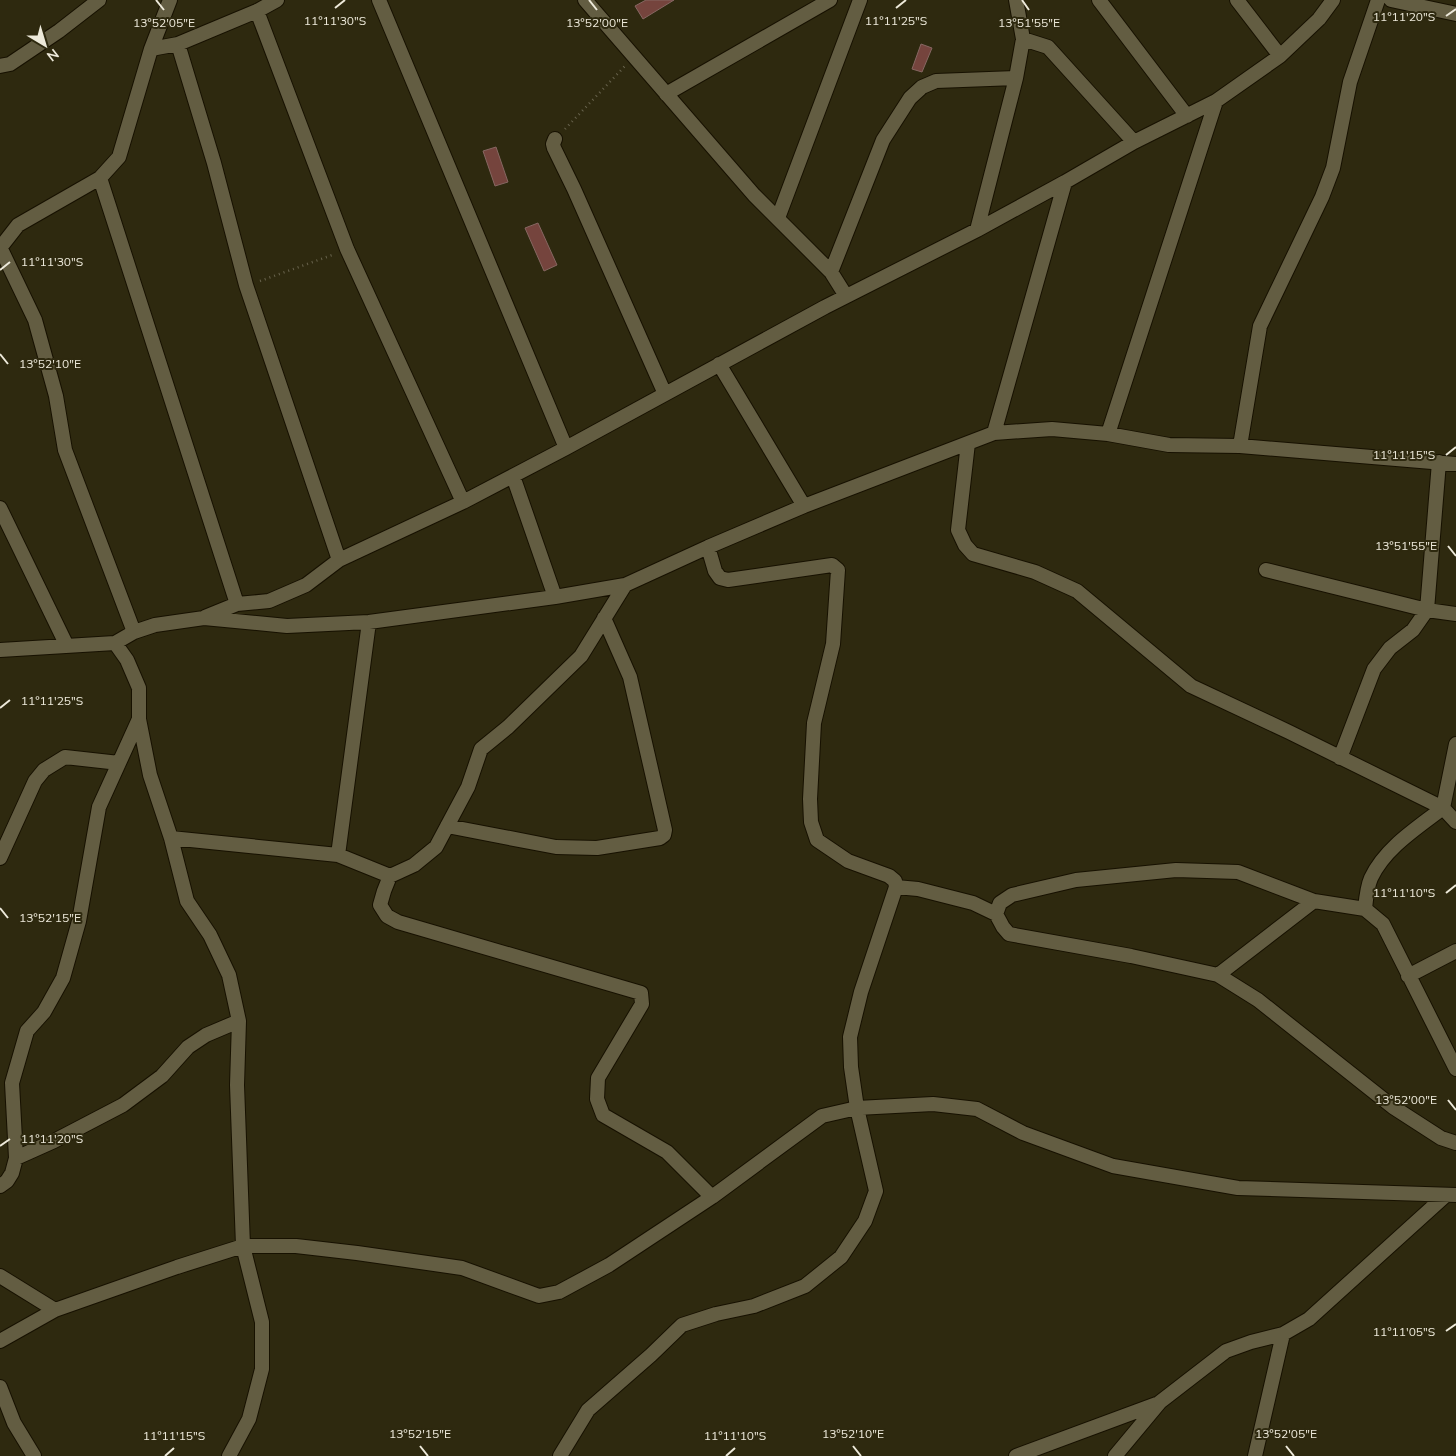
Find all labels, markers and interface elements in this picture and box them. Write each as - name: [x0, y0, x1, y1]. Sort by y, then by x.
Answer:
- text: 11°11'20"S: [1373, 9, 1435, 24]
- text: 11°11'30"S: [304, 13, 366, 28]
- text: 11°11'25"S: [865, 13, 927, 28]
- text: 13°52'05"E: [133, 15, 195, 30]
- text: 13°52'00"E: [566, 15, 628, 30]
- text: 13°51'55"E: [998, 15, 1060, 30]
- north arrow: [20, 20, 70, 70]
- text: N: [43, 45, 63, 66]
- text: 11°11'30"S: [21, 254, 83, 269]
- text: 13°52'10"E: [19, 356, 81, 371]
- text: 11°11'15"S: [1373, 447, 1435, 462]
- text: 13°51'55"E: [1375, 538, 1437, 553]
- text: 11°11'25"S: [21, 693, 83, 708]
- text: 11°11'10"S: [1373, 885, 1435, 900]
- text: 13°52'15"E: [19, 910, 81, 925]
- text: 13°52'00"E: [1375, 1092, 1437, 1107]
- text: 11°11'20"S: [21, 1131, 83, 1146]
- text: 11°11'05"S: [1373, 1324, 1435, 1339]
- text: 13°52'15"E: [389, 1426, 451, 1441]
- text: 13°52'10"E: [822, 1426, 884, 1441]
- text: 13°52'05"E: [1255, 1426, 1317, 1441]
- text: 11°11'15"S: [143, 1428, 205, 1443]
- text: 11°11'10"S: [704, 1428, 766, 1443]

